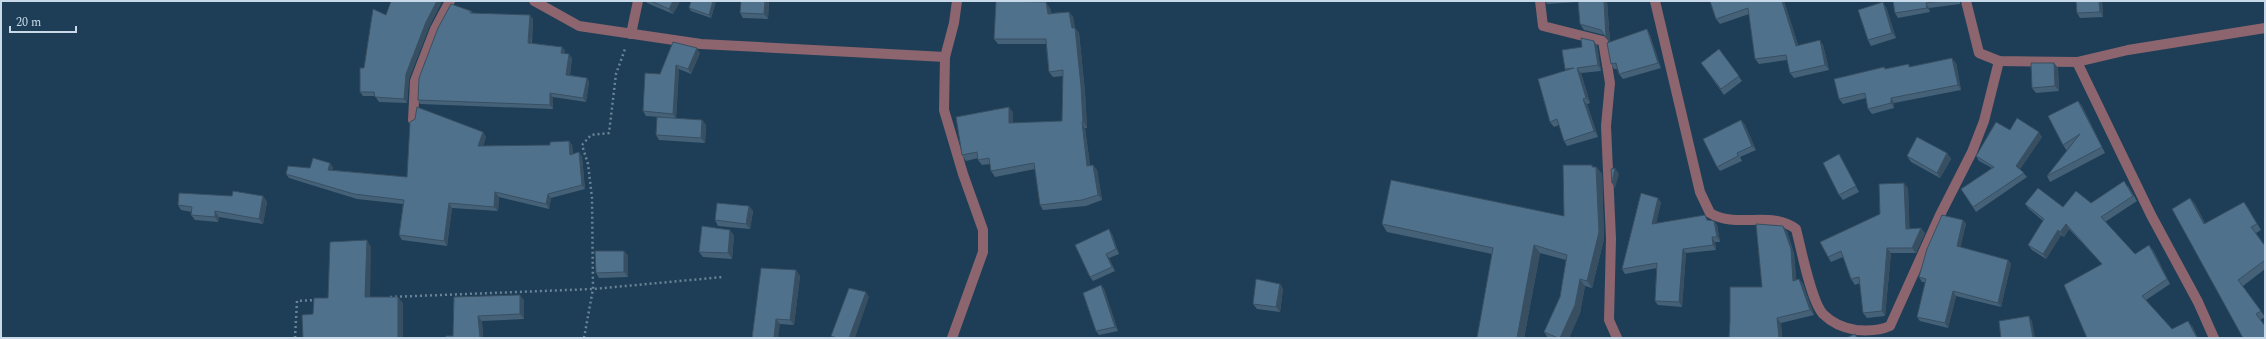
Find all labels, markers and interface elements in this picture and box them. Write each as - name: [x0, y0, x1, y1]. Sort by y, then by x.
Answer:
- scale bar: [10, 8, 76, 34]
- text: 20 m: [16, 13, 41, 32]

